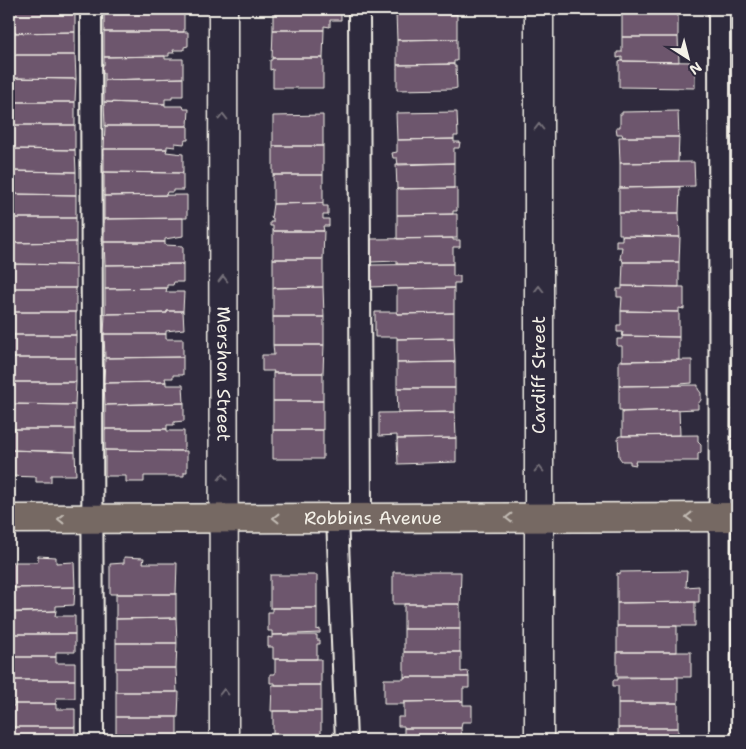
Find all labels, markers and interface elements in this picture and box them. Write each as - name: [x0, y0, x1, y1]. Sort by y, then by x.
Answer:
- north arrow: [664, 32, 714, 82]
- text: N: [686, 58, 705, 79]
- one-way arrow: [218, 112, 228, 120]
- one-way arrow: [534, 122, 544, 130]
- one-way arrow: [218, 275, 228, 282]
- one-way arrow: [534, 285, 544, 292]
- street label: Mershon Street: [211, 306, 236, 442]
- street label: Cardiff Street: [527, 316, 551, 434]
- one-way arrow: [534, 465, 544, 472]
- one-way arrow: [218, 472, 228, 480]
- street label: Robbins Avenue: [304, 506, 442, 530]
- one-way arrow: [684, 512, 692, 522]
- one-way arrow: [272, 513, 280, 523]
- one-way arrow: [504, 513, 512, 523]
- one-way arrow: [57, 514, 64, 524]
- one-way arrow: [219, 687, 229, 695]

